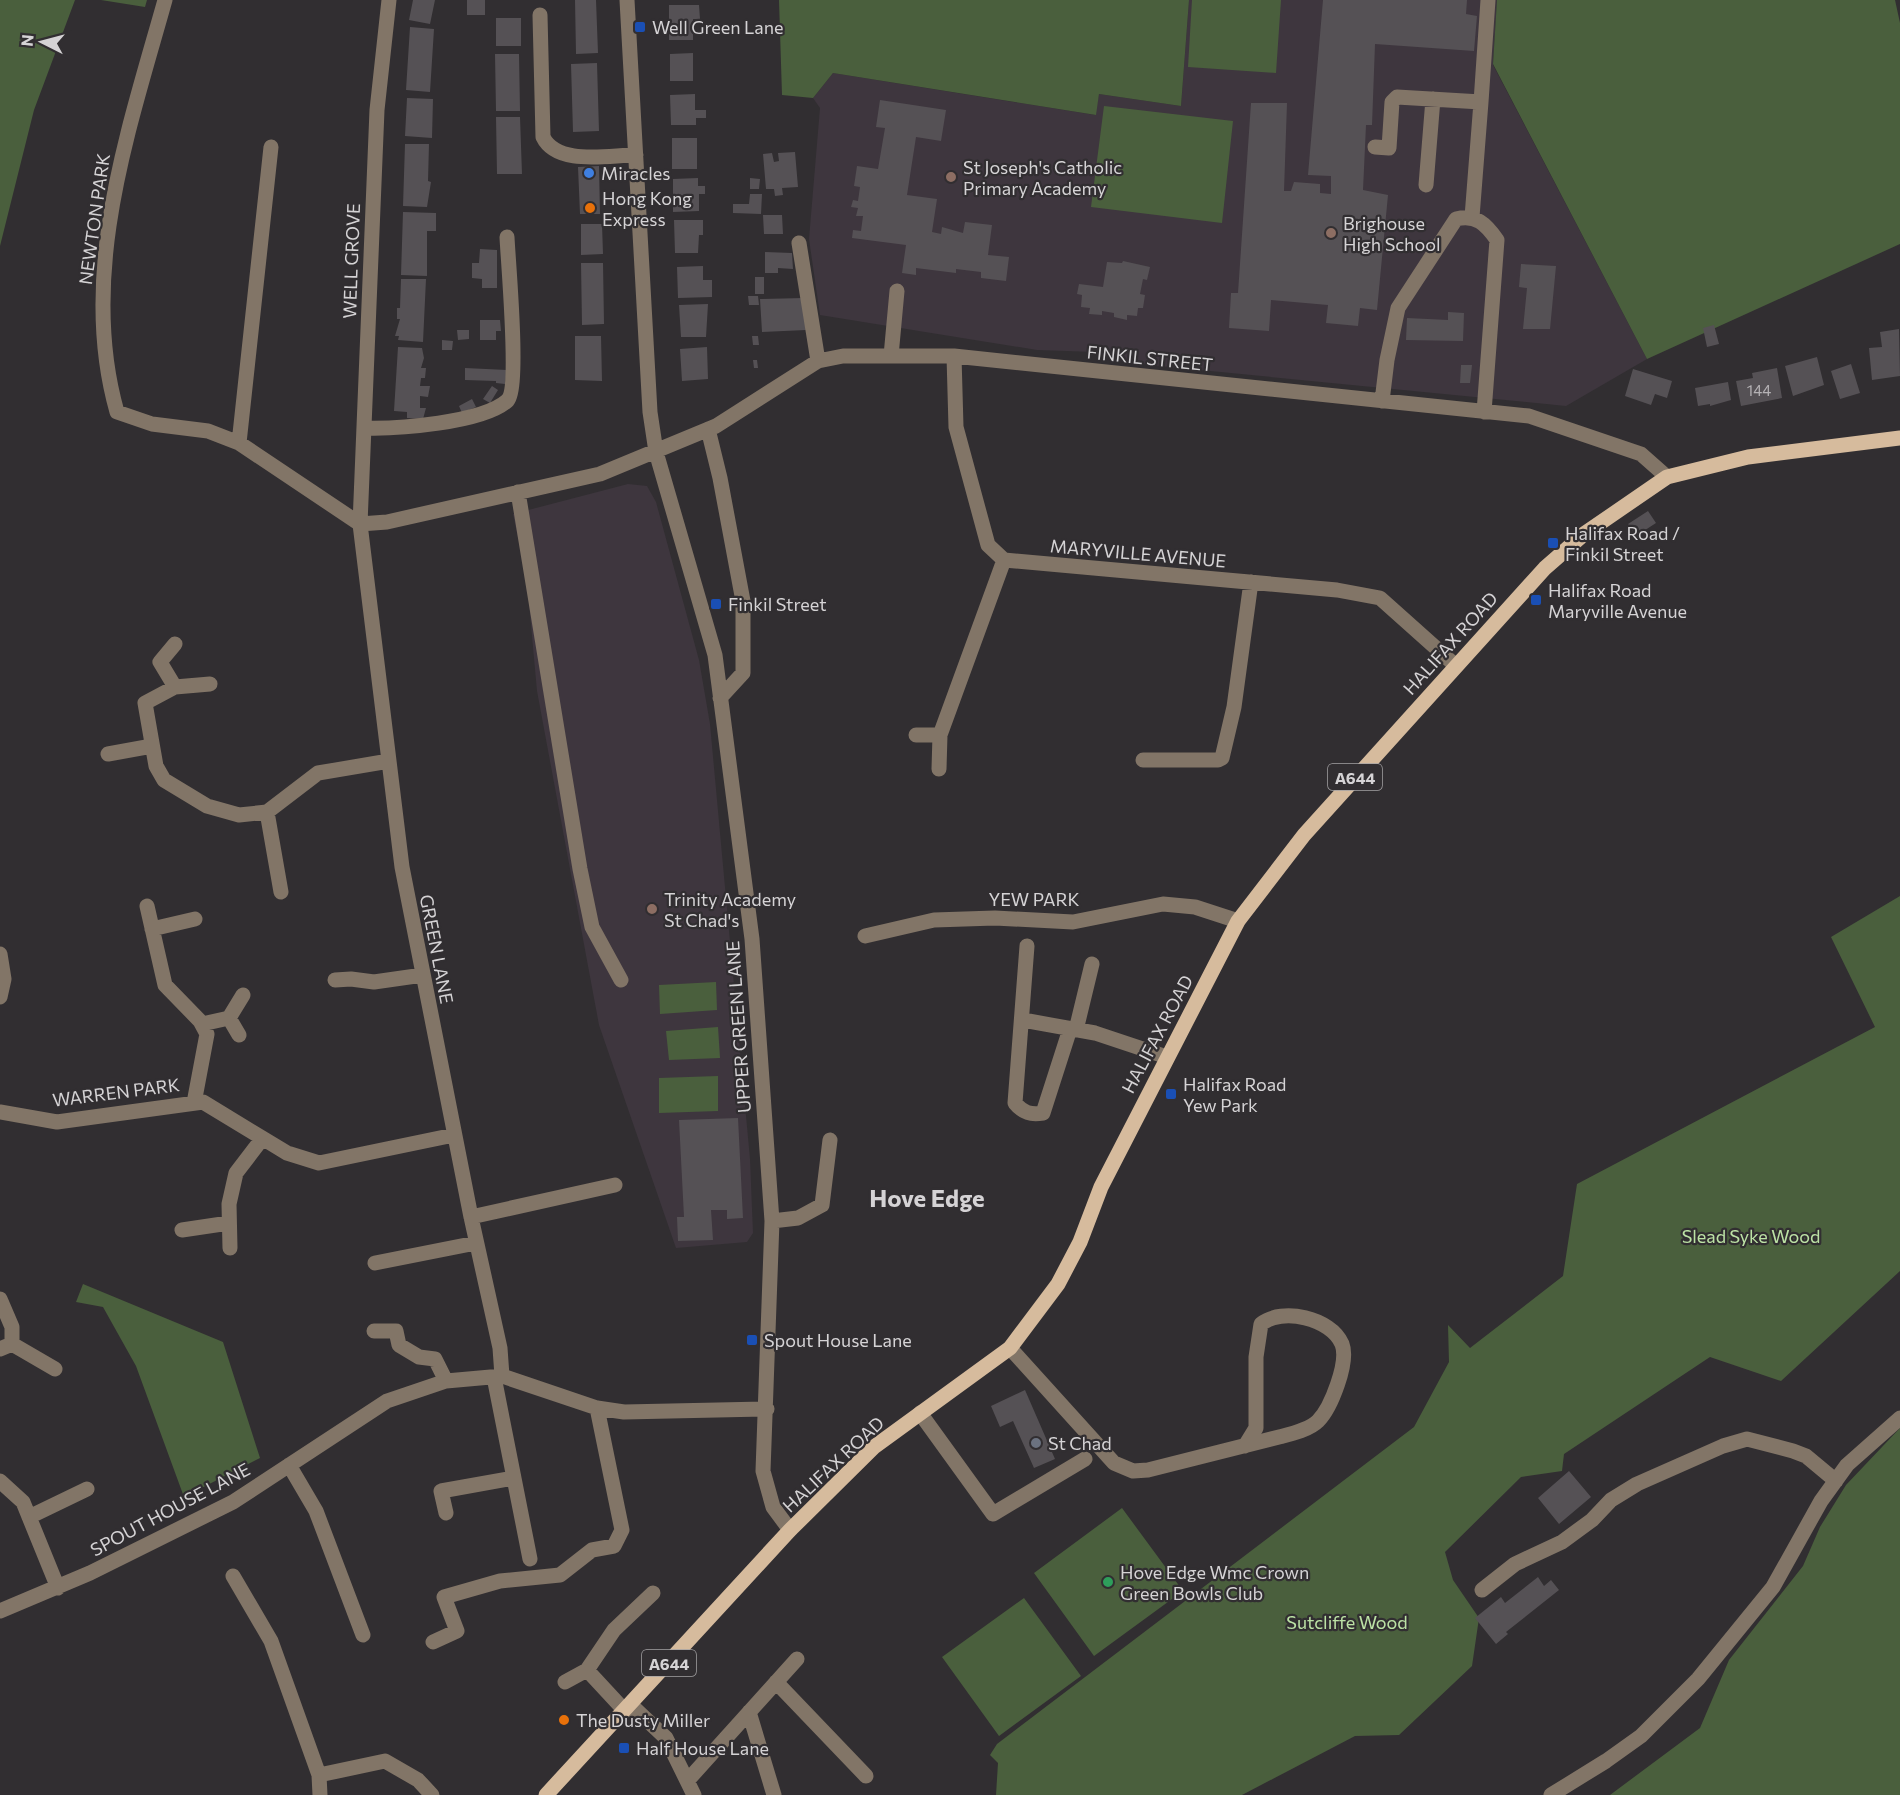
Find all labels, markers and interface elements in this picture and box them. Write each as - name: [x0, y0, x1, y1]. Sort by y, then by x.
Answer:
- north arrow: [12, 12, 72, 72]
- place label: Well Green Lane: [652, 16, 784, 38]
- marker: Well Green Lane: [633, 20, 647, 34]
- text: N: [17, 33, 37, 47]
- street label: NEWTON PARK: [74, 152, 114, 286]
- place label: St Joseph's Catholic Primary Academy: [963, 156, 1122, 199]
- place label: Miracles: [601, 162, 670, 184]
- marker: Miracles: [582, 166, 596, 180]
- marker: St Joseph's Catholic Primary Academy: [944, 170, 958, 184]
- place label: Hong Kong Express: [602, 187, 692, 230]
- marker: Hong Kong Express: [583, 201, 597, 215]
- street label: WELL GROVE: [338, 203, 364, 319]
- place label: Brighouse High School: [1343, 212, 1441, 255]
- marker: Brighouse High School: [1324, 226, 1338, 240]
- street label: FINKIL STREET: [1086, 340, 1214, 376]
- house number: 144: [1747, 381, 1771, 399]
- place label: Halifax Road / Finkil Street: [1565, 522, 1680, 565]
- street label: MARYVILLE AVENUE: [1049, 534, 1227, 572]
- marker: Halifax Road / Finkil Street: [1546, 536, 1560, 550]
- place label: Halifax Road Maryville Avenue: [1548, 579, 1687, 622]
- street label: HALIFAX ROAD: [1398, 587, 1502, 699]
- place label: Finkil Street: [728, 593, 827, 615]
- marker: Halifax Road Maryville Avenue: [1529, 593, 1543, 607]
- marker: Finkil Street: [709, 597, 723, 611]
- road number: A644: [1328, 764, 1382, 790]
- place label: Trinity Academy St Chad's: [664, 888, 796, 931]
- street label: YEW PARK: [988, 888, 1080, 910]
- street label: GREEN LANE: [416, 893, 458, 1005]
- marker: Trinity Academy St Chad's: [645, 902, 659, 916]
- street label: UPPER GREEN LANE: [721, 940, 755, 1114]
- street label: HALIFAX ROAD: [1117, 971, 1197, 1097]
- street label: WARREN PARK: [51, 1073, 181, 1111]
- place label: Halifax Road Yew Park: [1183, 1073, 1287, 1116]
- marker: Halifax Road Yew Park: [1164, 1087, 1178, 1101]
- district label: Hove Edge: [869, 1183, 985, 1212]
- park label: Slead Syke Wood: [1682, 1225, 1820, 1247]
- place label: Spout House Lane: [764, 1329, 912, 1351]
- marker: Spout House Lane: [745, 1333, 759, 1347]
- street label: HALIFAX ROAD: [778, 1411, 888, 1517]
- place label: St Chad: [1048, 1432, 1112, 1454]
- marker: St Chad: [1029, 1436, 1043, 1450]
- street label: SPOUT HOUSE LANE: [86, 1458, 254, 1560]
- place label: Hove Edge Wmc Crown Green Bowls Club: [1120, 1561, 1309, 1604]
- marker: Hove Edge Wmc Crown Green Bowls Club: [1101, 1575, 1115, 1589]
- park label: Sutcliffe Wood: [1286, 1611, 1408, 1633]
- road number: A644: [642, 1650, 696, 1676]
- place label: The Dusty Miller: [576, 1709, 710, 1731]
- marker: The Dusty Miller: [557, 1713, 571, 1727]
- place label: Half House Lane: [636, 1737, 769, 1759]
- marker: Half House Lane: [617, 1741, 631, 1755]

